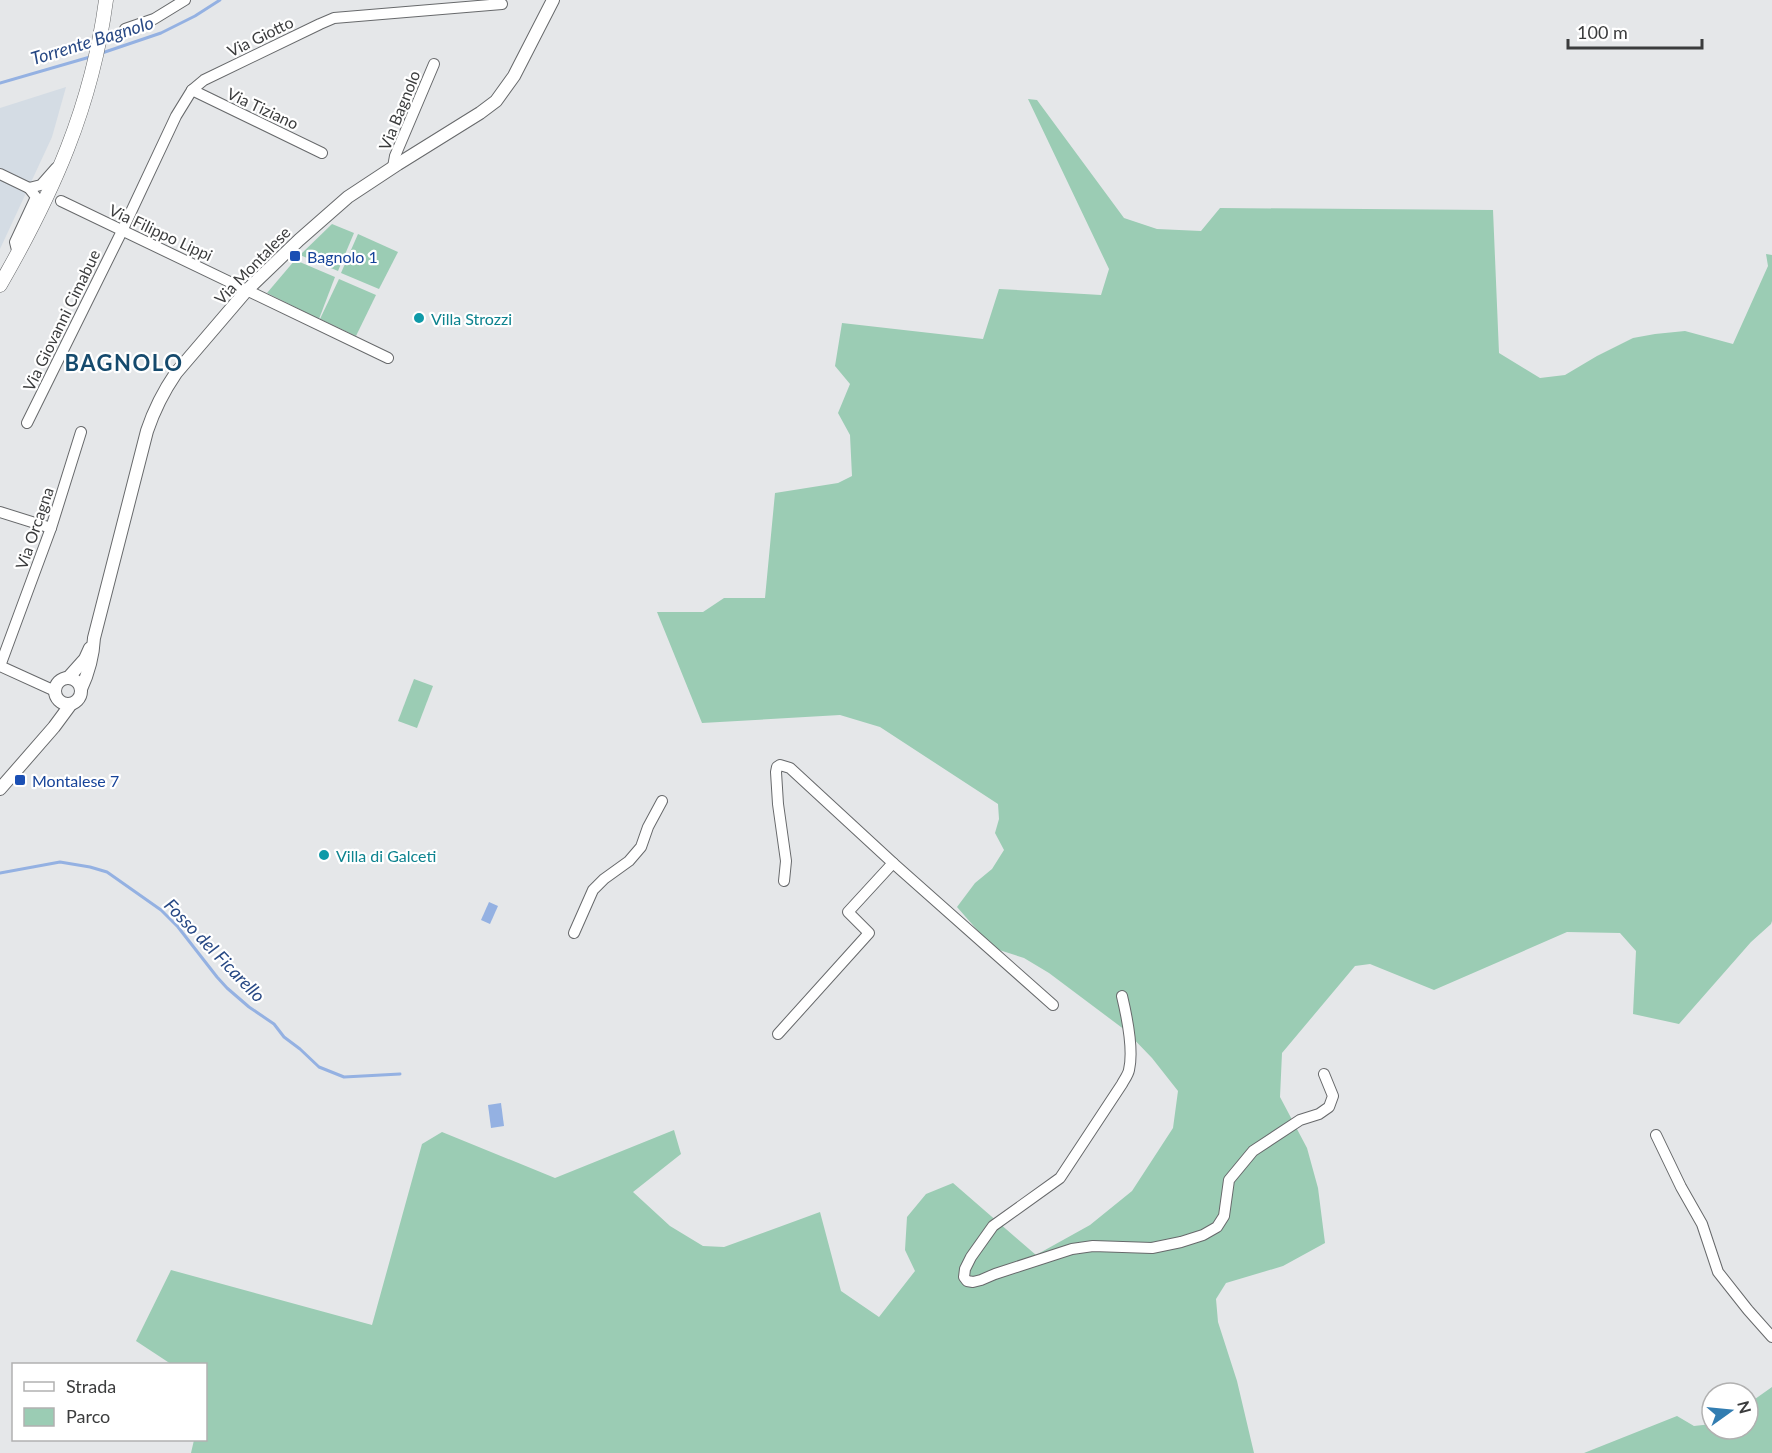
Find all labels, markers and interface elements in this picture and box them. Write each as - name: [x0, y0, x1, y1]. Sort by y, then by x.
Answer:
- water label: Torrente Bagnolo: [28, 11, 156, 69]
- street label: Via Giotto: [224, 12, 296, 60]
- scale bar: [1568, 12, 1702, 50]
- text: 100 m: [1577, 21, 1628, 43]
- street label: Via Bagnolo: [374, 67, 424, 153]
- street label: Via Tiziano: [224, 83, 302, 133]
- street label: Via Filippo Lippi: [106, 200, 216, 264]
- street label: Via Montalese: [210, 222, 294, 308]
- street label: Via Giovanni Cimabue: [19, 246, 103, 394]
- place label: Bagnolo 1: [307, 247, 378, 266]
- marker: Bagnolo 1: [288, 249, 302, 263]
- place label: Villa Strozzi: [431, 309, 512, 328]
- marker: Villa Strozzi: [412, 311, 426, 325]
- district label: BAGNOLO: [65, 349, 183, 376]
- street label: Via Orcagna: [11, 484, 57, 572]
- place label: Montalese 7: [32, 771, 119, 790]
- marker: Montalese 7: [13, 773, 27, 787]
- place label: Villa di Galceti: [336, 846, 436, 865]
- marker: Villa di Galceti: [317, 848, 331, 862]
- water label: Fosso del Ficarello: [160, 894, 270, 1006]
- legend: [12, 1363, 207, 1441]
- text: Strada: [66, 1375, 116, 1397]
- north arrow: [1700, 1381, 1760, 1441]
- text: N: [1734, 1399, 1756, 1415]
- text: Parco: [66, 1405, 110, 1427]

